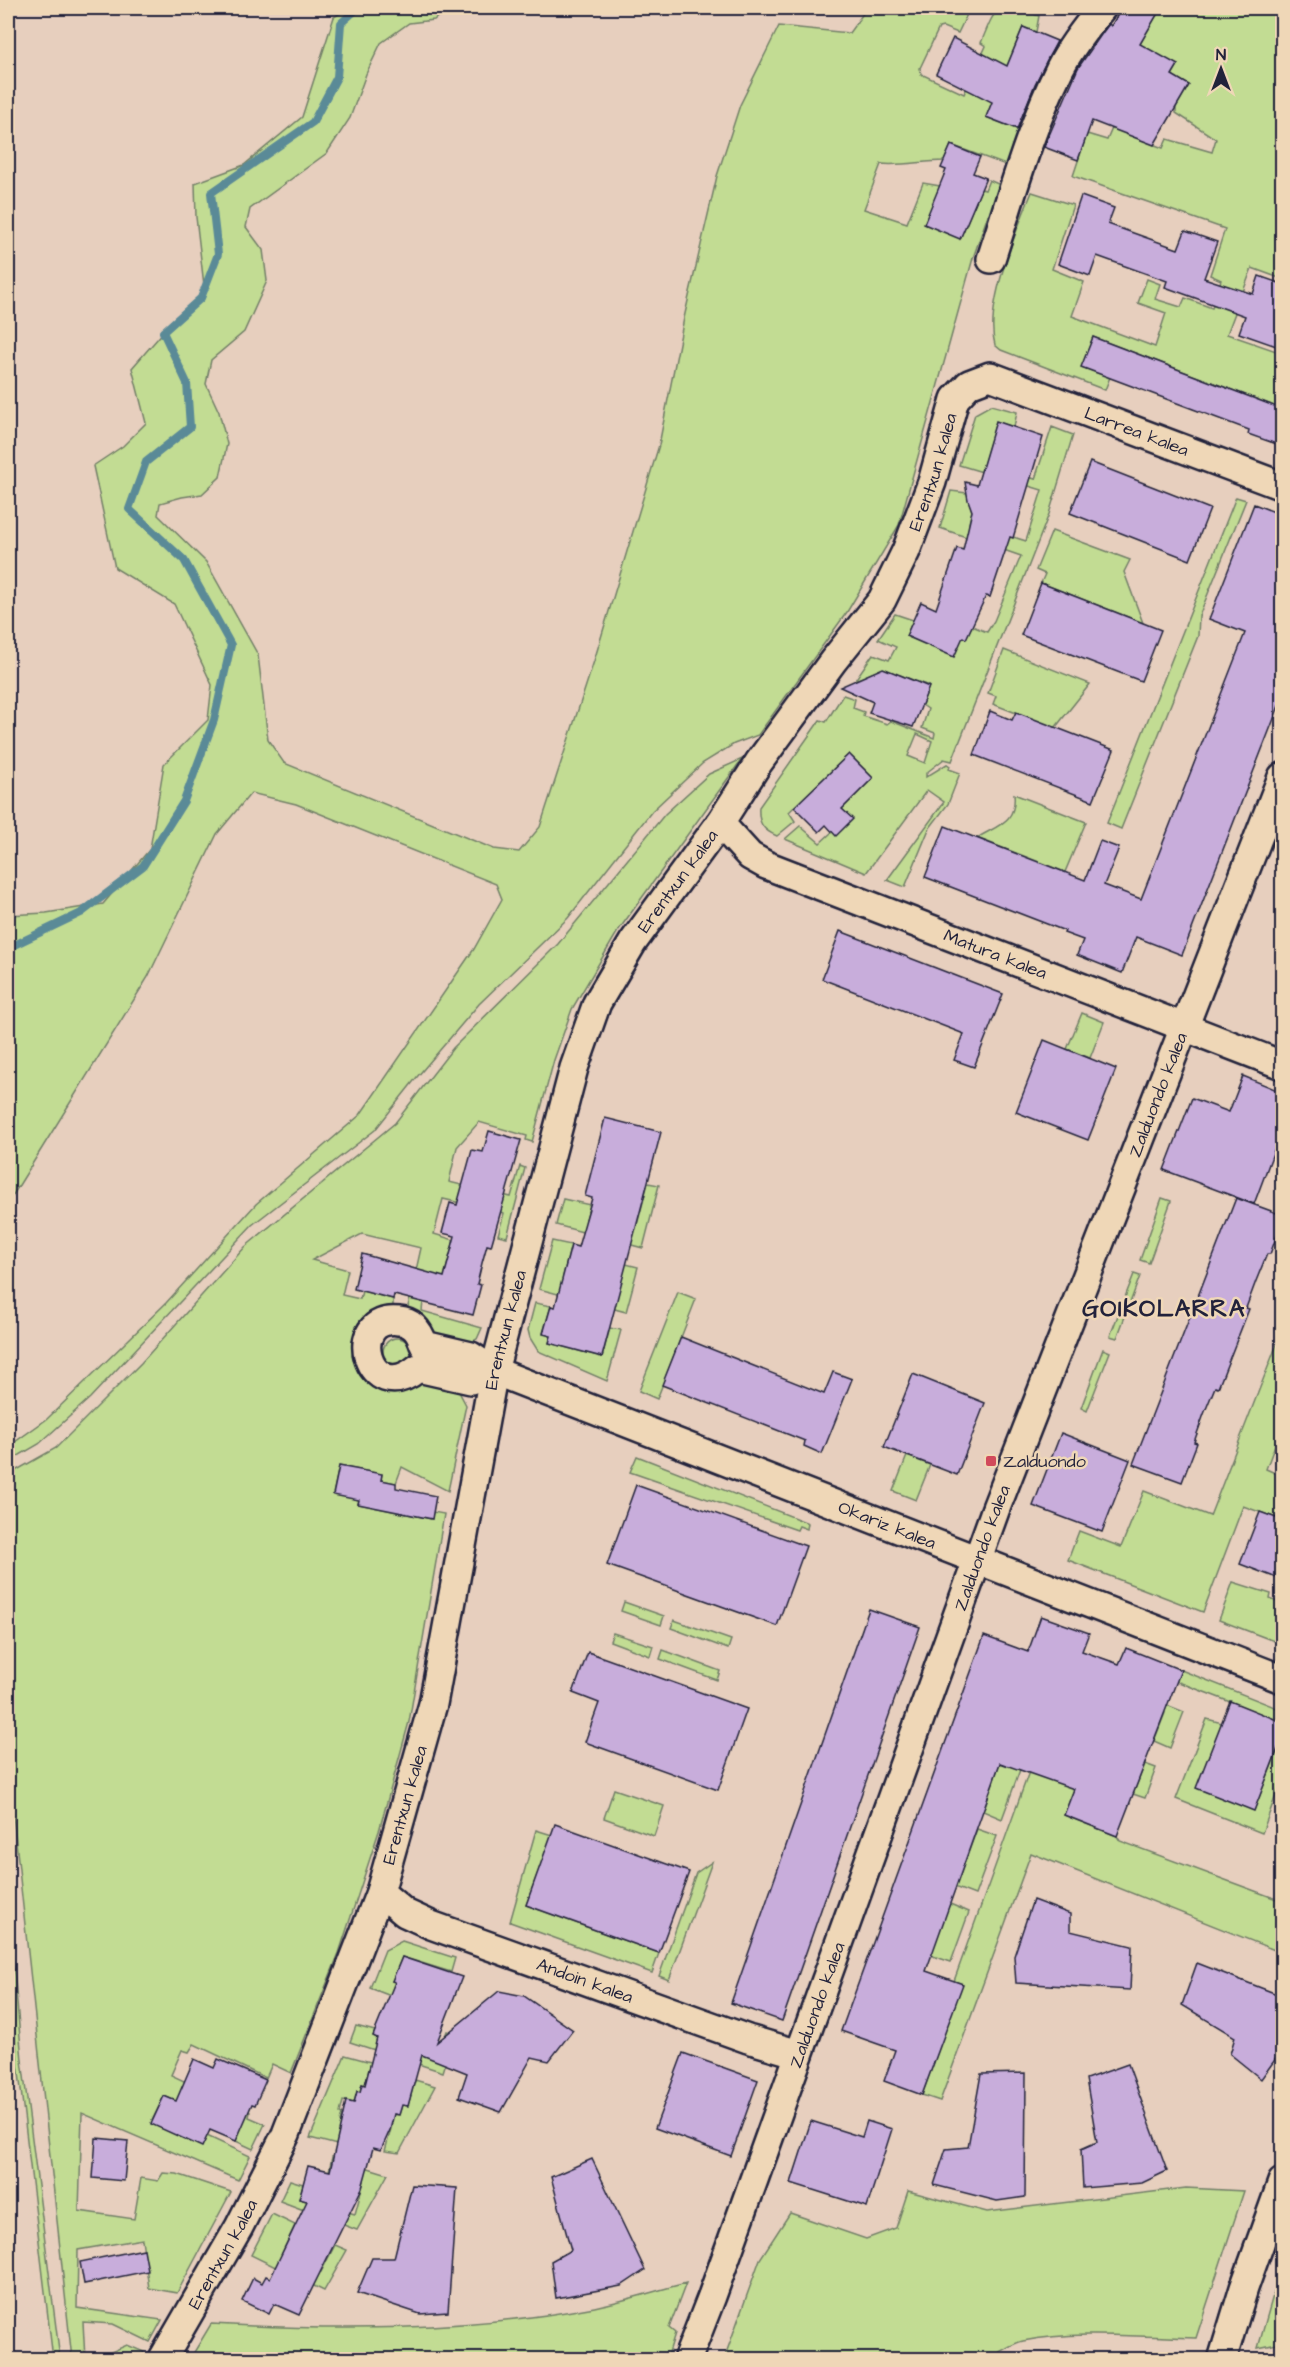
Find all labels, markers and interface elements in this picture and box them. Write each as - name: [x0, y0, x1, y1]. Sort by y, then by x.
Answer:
- north arrow: [1191, 39, 1251, 99]
- text: N: [1216, 44, 1226, 66]
- street label: Larrea kalea: [1081, 400, 1192, 462]
- street label: Erentxun kalea: [902, 410, 963, 534]
- street label: Erentxun kalea: [631, 824, 724, 938]
- street label: Matura kalea: [940, 923, 1051, 985]
- street label: Zalduondo kalea: [1122, 1029, 1193, 1161]
- street label: Erentxun kalea: [478, 1267, 533, 1392]
- district label: GOIKOLARRA: [1082, 1292, 1246, 1326]
- place label: Zalduondo: [1003, 1449, 1086, 1474]
- marker: Zalduondo: [984, 1454, 998, 1468]
- street label: Zalduondo kalea: [947, 1481, 1016, 1614]
- street label: Okariz kalea: [835, 1494, 940, 1555]
- street label: Erentxun kalea: [376, 1743, 433, 1867]
- street label: Zalduondo kalea: [783, 1939, 851, 2071]
- street label: Andoin kalea: [533, 1952, 637, 2009]
- street label: Erentxun kalea: [182, 2195, 263, 2314]

